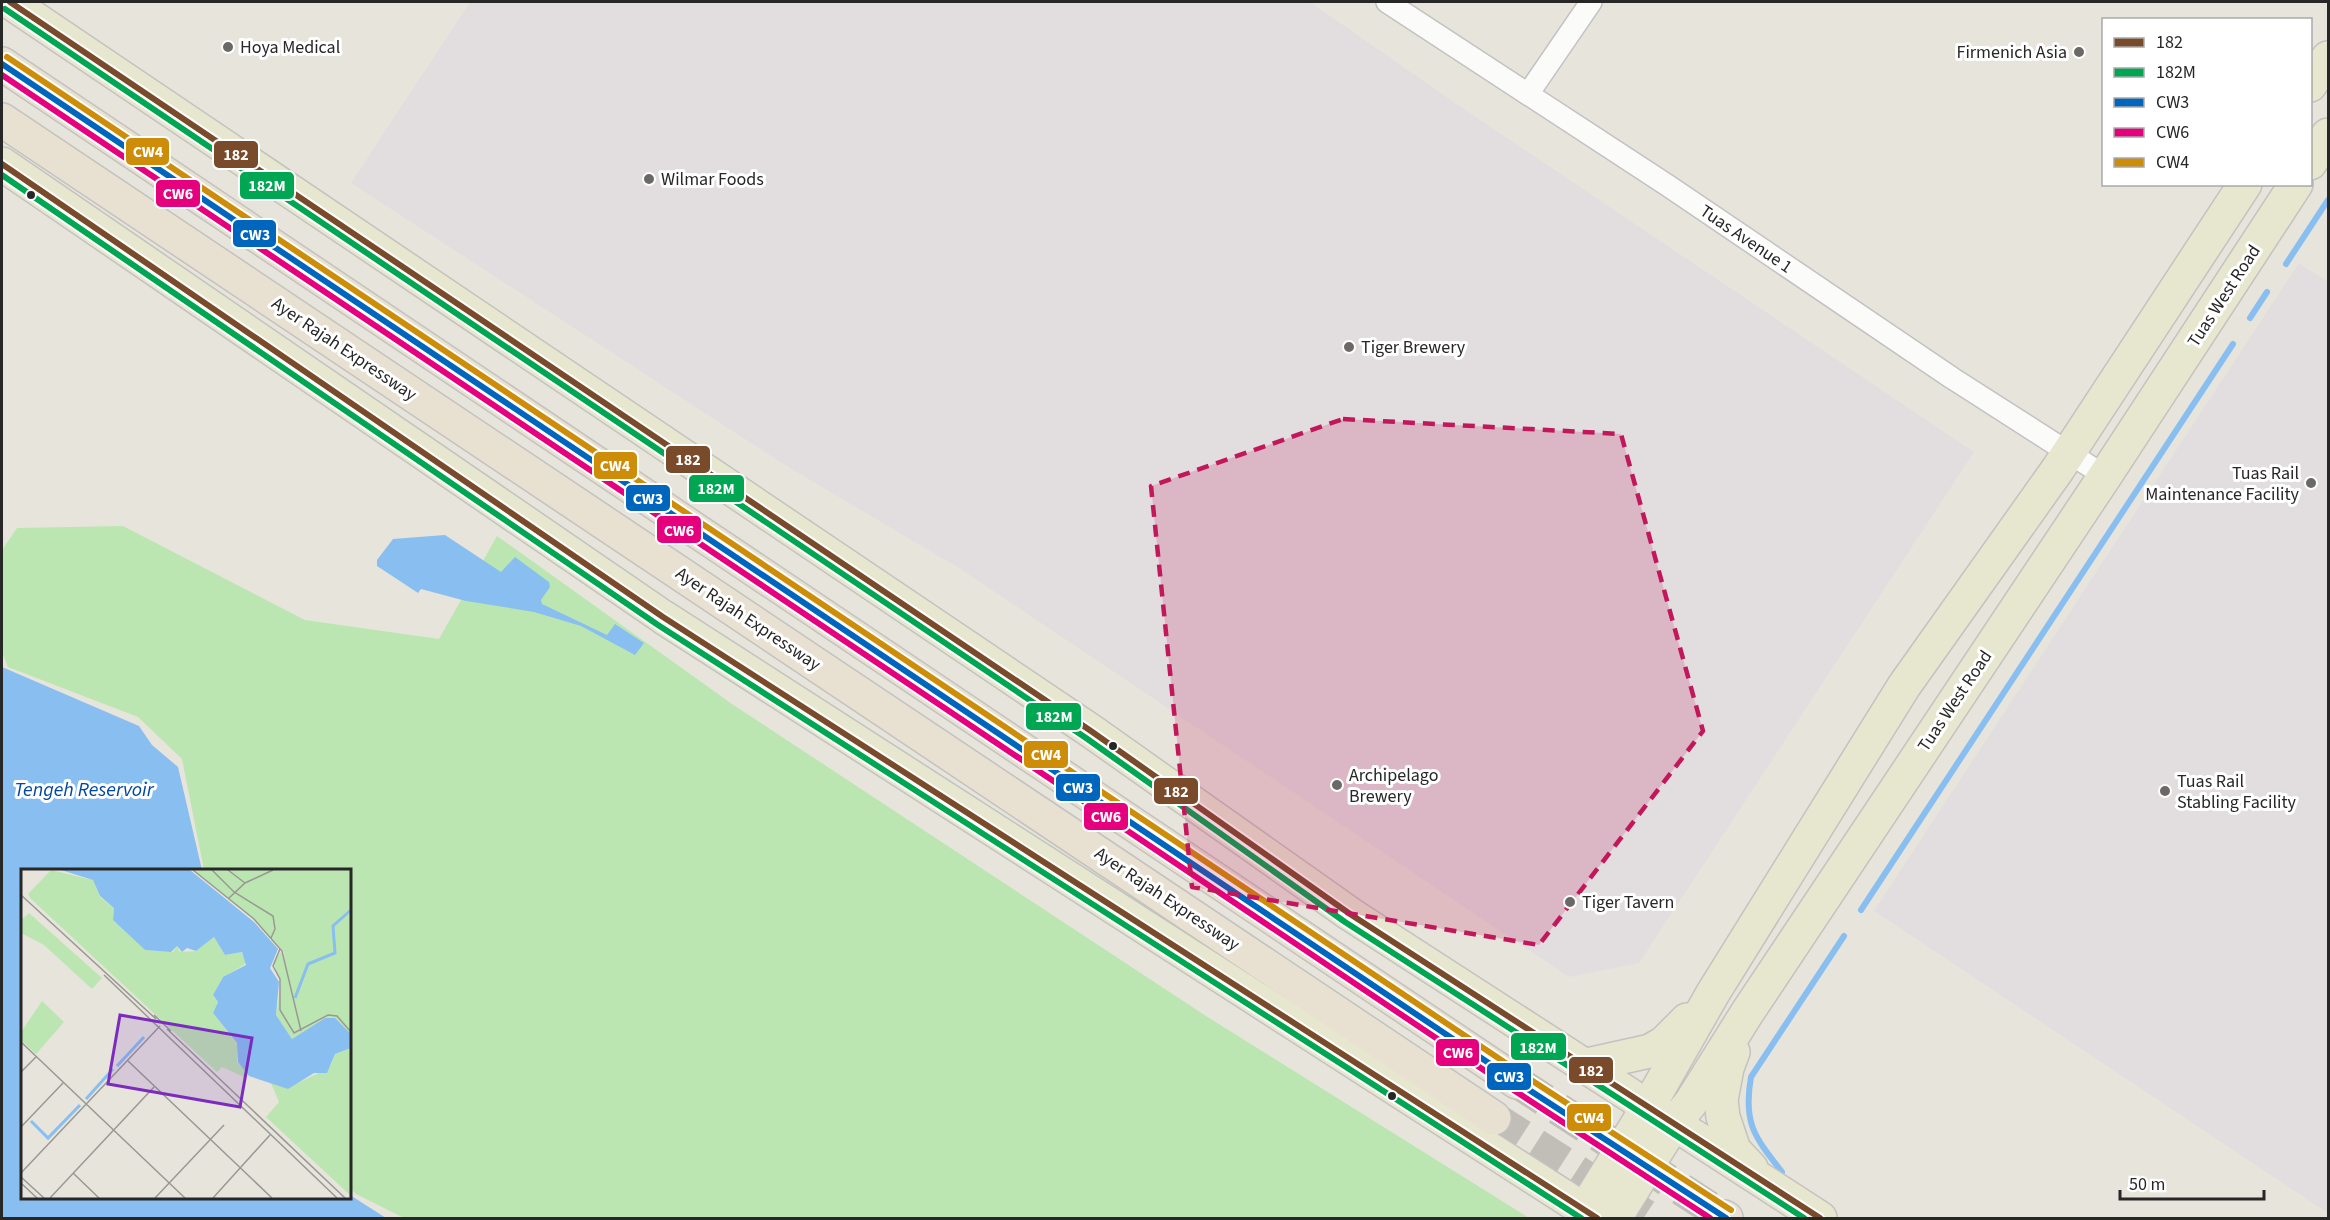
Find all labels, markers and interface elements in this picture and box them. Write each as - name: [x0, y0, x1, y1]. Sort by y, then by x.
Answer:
- legend: [2102, 18, 2312, 186]
- text: 182: [2156, 30, 2183, 55]
- place label: Hoya Medical: [240, 35, 340, 60]
- marker: Hoya Medical: [221, 40, 235, 54]
- place label: Firmenich Asia: [1956, 40, 2067, 65]
- marker: Firmenich Asia: [2072, 45, 2086, 59]
- text: 182M: [2156, 60, 2196, 85]
- text: CW3: [2156, 90, 2189, 115]
- text: CW6: [2156, 120, 2189, 145]
- line badge: CW4: [125, 137, 170, 166]
- line badge: 182: [213, 140, 259, 169]
- text: CW4: [133, 141, 164, 163]
- text: 182: [223, 144, 249, 166]
- text: CW4: [2156, 150, 2189, 175]
- place label: Wilmar Foods: [661, 167, 764, 192]
- line badge: 182M: [239, 171, 295, 200]
- marker: Wilmar Foods: [642, 172, 656, 186]
- text: 182M: [248, 175, 286, 197]
- line badge: CW6: [155, 179, 201, 208]
- text: CW6: [163, 183, 193, 205]
- unlabelled marker: [25, 189, 37, 201]
- street label: Tuas Avenue 1: [1695, 199, 1797, 279]
- line badge: CW3: [232, 219, 277, 248]
- text: CW3: [240, 224, 270, 246]
- street label: Tuas West Road: [2182, 240, 2266, 352]
- street label: Ayer Rajah Expressway: [266, 291, 422, 407]
- place label: Tiger Brewery: [1361, 335, 1466, 360]
- marker: Tiger Brewery: [1342, 340, 1356, 354]
- line badge: 182: [665, 445, 711, 474]
- text: 182: [675, 449, 701, 471]
- line badge: CW4: [593, 451, 638, 480]
- text: CW4: [600, 455, 631, 477]
- place label: Tuas Rail Maintenance Facility: [2145, 461, 2300, 507]
- line badge: 182M: [688, 474, 745, 503]
- marker: Tuas Rail Maintenance Facility: [2304, 476, 2318, 490]
- text: 182M: [697, 478, 735, 500]
- line badge: CW3: [625, 484, 671, 512]
- text: CW3: [633, 488, 663, 510]
- line badge: CW6: [656, 515, 702, 544]
- text: CW6: [664, 520, 694, 542]
- street label: Ayer Rajah Expressway: [670, 561, 826, 677]
- street label: Tuas West Road: [1912, 645, 1998, 757]
- line badge: 182M: [1025, 702, 1082, 731]
- text: 182M: [1035, 706, 1073, 728]
- line badge: CW4: [1023, 740, 1069, 769]
- unlabelled marker: [1107, 740, 1119, 752]
- text: CW4: [1031, 744, 1062, 766]
- place label: Archipelago Brewery: [1349, 763, 1438, 809]
- place label: Tuas Rail Stabling Facility: [2177, 769, 2297, 815]
- line badge: CW3: [1055, 773, 1101, 802]
- water label: Tengeh Reservoir: [14, 776, 155, 804]
- text: CW3: [1063, 777, 1093, 799]
- line badge: 182: [1153, 777, 1199, 805]
- marker: Archipelago Brewery: [1330, 778, 1344, 792]
- text: 182: [1163, 781, 1189, 803]
- marker: Tuas Rail Stabling Facility: [2158, 784, 2172, 798]
- line badge: CW6: [1083, 802, 1129, 831]
- text: CW6: [1091, 806, 1121, 828]
- street label: Ayer Rajah Expressway: [1089, 841, 1245, 957]
- inset map: [21, 869, 351, 1199]
- place label: Tiger Tavern: [1582, 890, 1674, 915]
- marker: Tiger Tavern: [1563, 895, 1577, 909]
- line badge: 182M: [1510, 1032, 1567, 1061]
- text: 182M: [1519, 1037, 1557, 1059]
- line badge: CW6: [1435, 1038, 1480, 1067]
- text: CW6: [1443, 1042, 1473, 1064]
- line badge: 182: [1568, 1056, 1614, 1084]
- text: 182: [1578, 1060, 1604, 1082]
- line badge: CW3: [1486, 1062, 1532, 1091]
- text: CW3: [1494, 1066, 1524, 1088]
- unlabelled marker: [1386, 1090, 1398, 1102]
- line badge: CW4: [1566, 1103, 1612, 1132]
- text: CW4: [1574, 1107, 1605, 1129]
- scale bar: [2120, 1163, 2264, 1201]
- text: 50 m: [2129, 1172, 2165, 1197]

